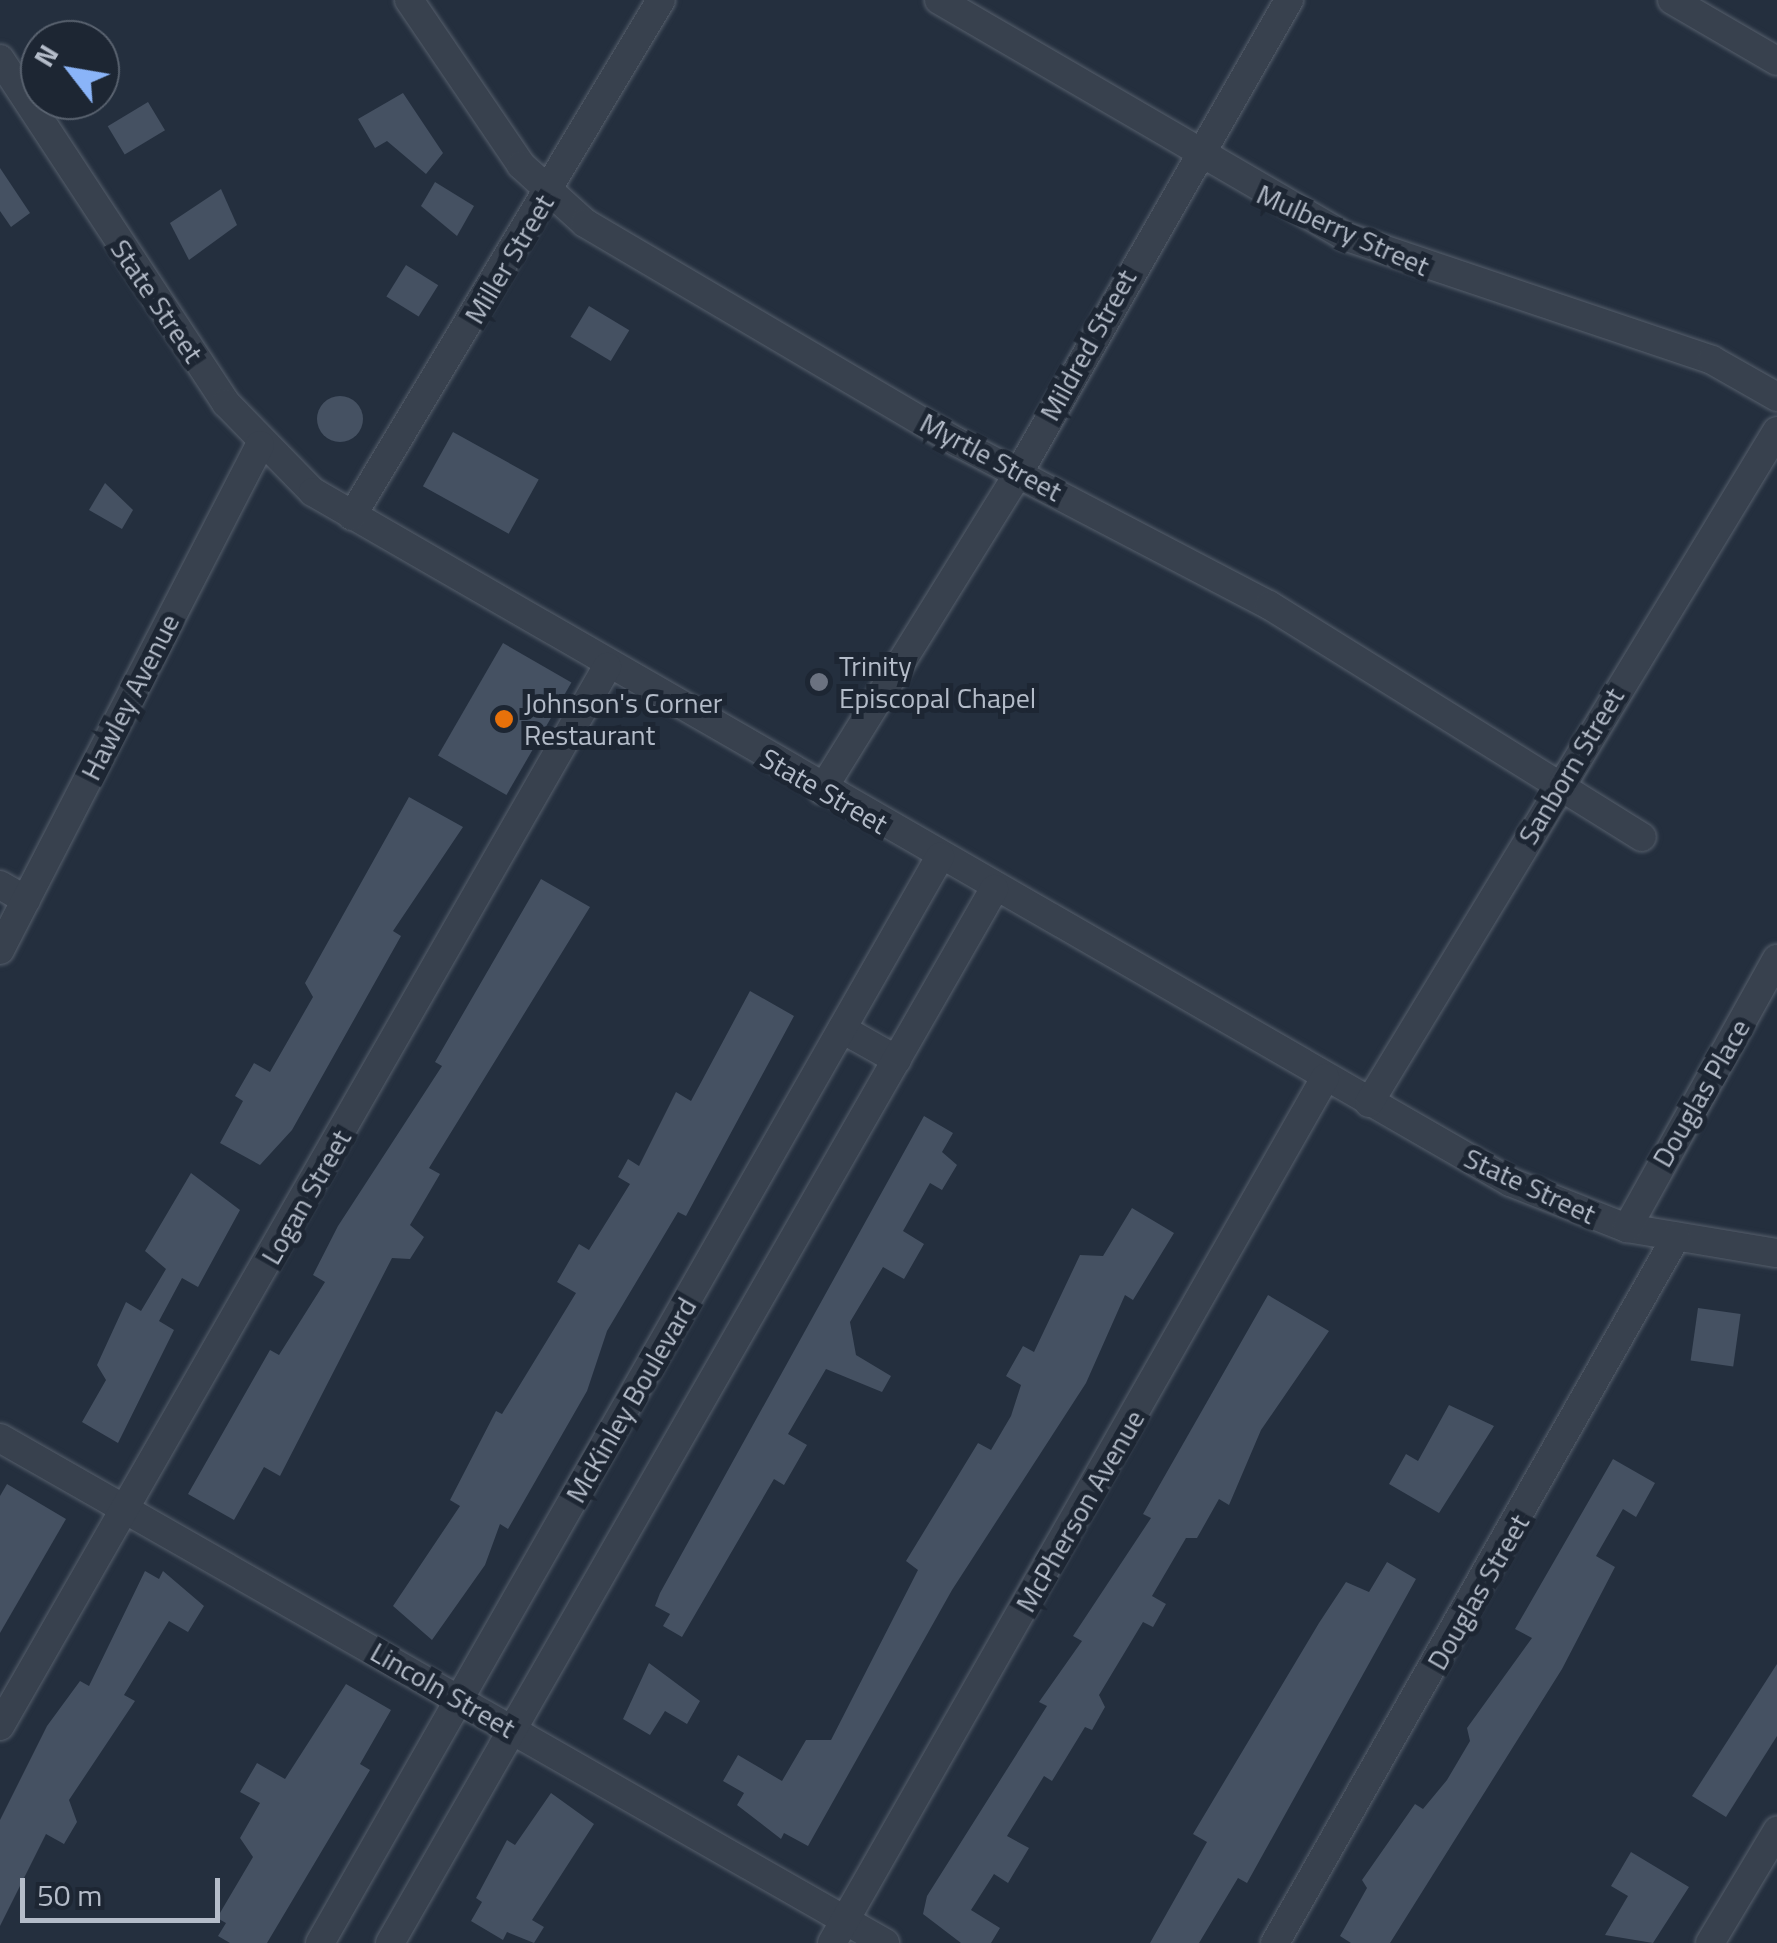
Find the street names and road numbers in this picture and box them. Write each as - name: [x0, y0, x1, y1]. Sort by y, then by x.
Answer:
- street label: Mulberry Street: [1252, 177, 1434, 283]
- street label: Miller Street: [457, 188, 561, 330]
- street label: State Street: [104, 233, 210, 369]
- street label: Mildred Street: [1033, 264, 1143, 426]
- street label: Myrtle Street: [914, 406, 1068, 508]
- street label: Hawley Avenue: [74, 608, 186, 786]
- street label: Sanborn Street: [1511, 682, 1631, 850]
- street label: State Street: [755, 741, 893, 841]
- street label: Douglas Place: [1645, 1013, 1757, 1173]
- street label: Logan Street: [254, 1124, 358, 1270]
- street label: State Street: [1459, 1141, 1601, 1231]
- street label: McKinley Boulevard: [559, 1291, 703, 1509]
- street label: McPherson Avenue: [1009, 1404, 1151, 1618]
- street label: Douglas Street: [1420, 1508, 1536, 1676]
- street label: Lincoln Street: [365, 1635, 521, 1745]

